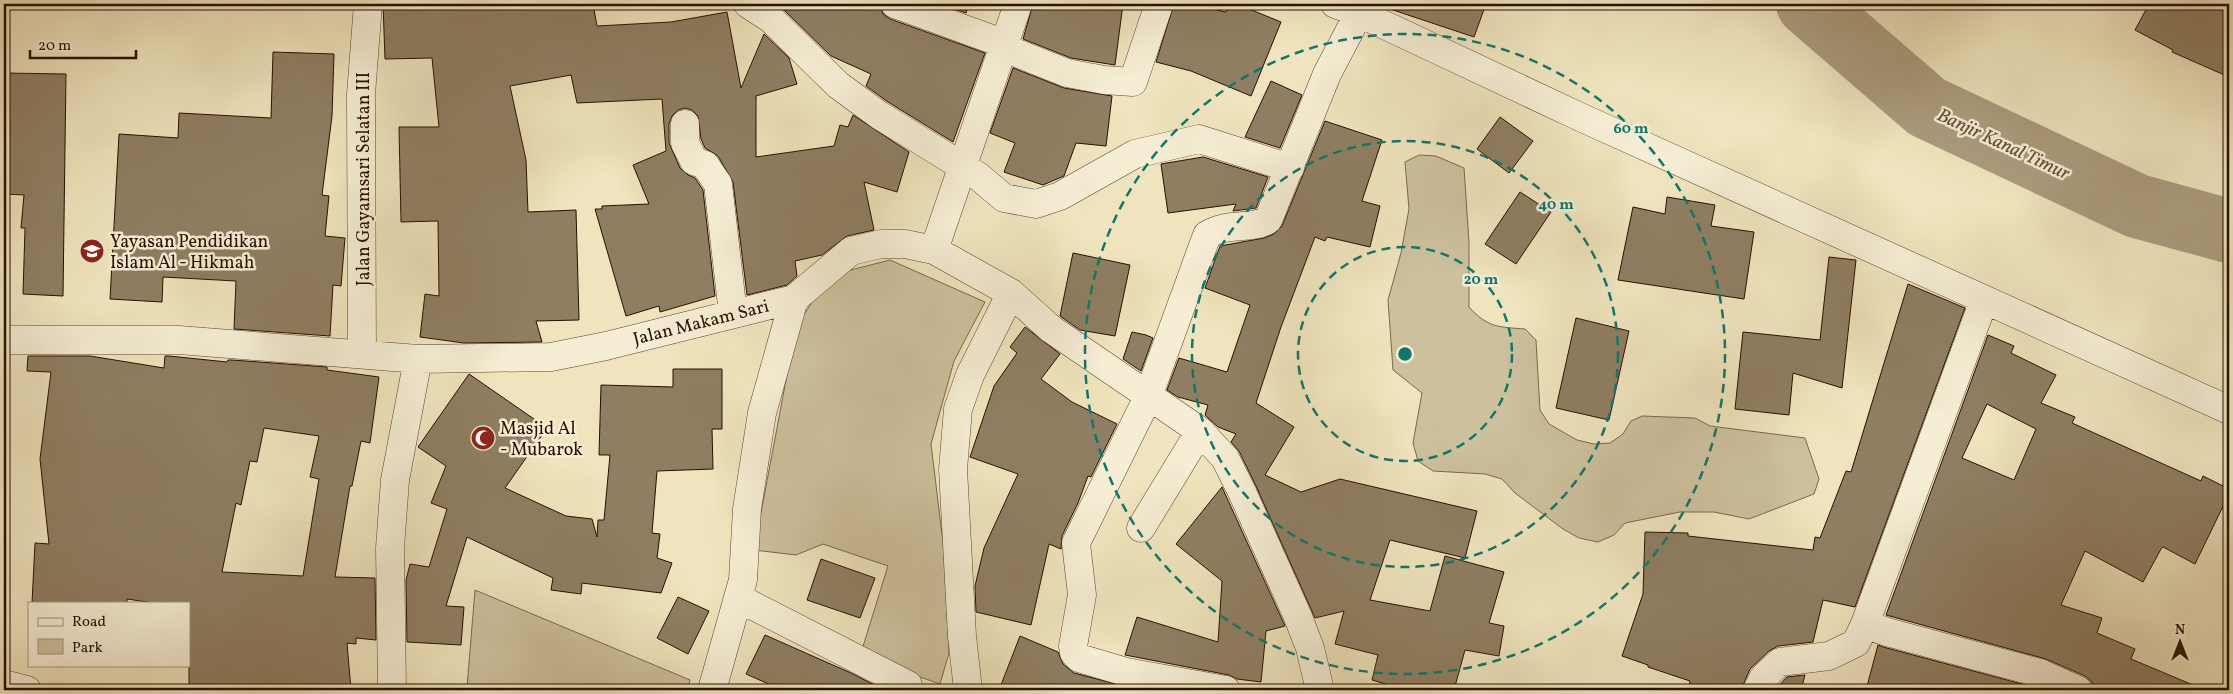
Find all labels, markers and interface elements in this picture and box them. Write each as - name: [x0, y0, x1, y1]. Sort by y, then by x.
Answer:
- scale bar: [30, 28, 136, 60]
- text: 20 m: [38, 36, 71, 57]
- street label: Jalan Gayamsari Selatan III: [352, 72, 377, 286]
- water label: Banjir Kanal Timur: [1933, 103, 2075, 187]
- text: 60 m: [1614, 119, 1649, 140]
- text: 40 m: [1538, 195, 1574, 216]
- place label: Yayasan Pendidikan Islam Al - Hikmah: [110, 230, 269, 276]
- school or university icon: Yayasan Pendidikan Islam Al - Hikmah: [79, 238, 105, 264]
- text: 20 m: [1464, 270, 1499, 291]
- street label: Jalan Makam Sari: [631, 294, 772, 352]
- centre of rings: [1396, 345, 1414, 363]
- place label: Masjid Al - Mubarok: [500, 417, 583, 463]
- mosque icon: Masjid Al - Mubarok: [470, 425, 496, 451]
- legend: [28, 602, 190, 666]
- text: Road: [72, 612, 106, 633]
- north arrow: [2156, 616, 2206, 666]
- text: N: [2175, 621, 2185, 640]
- text: Park: [72, 638, 103, 659]

